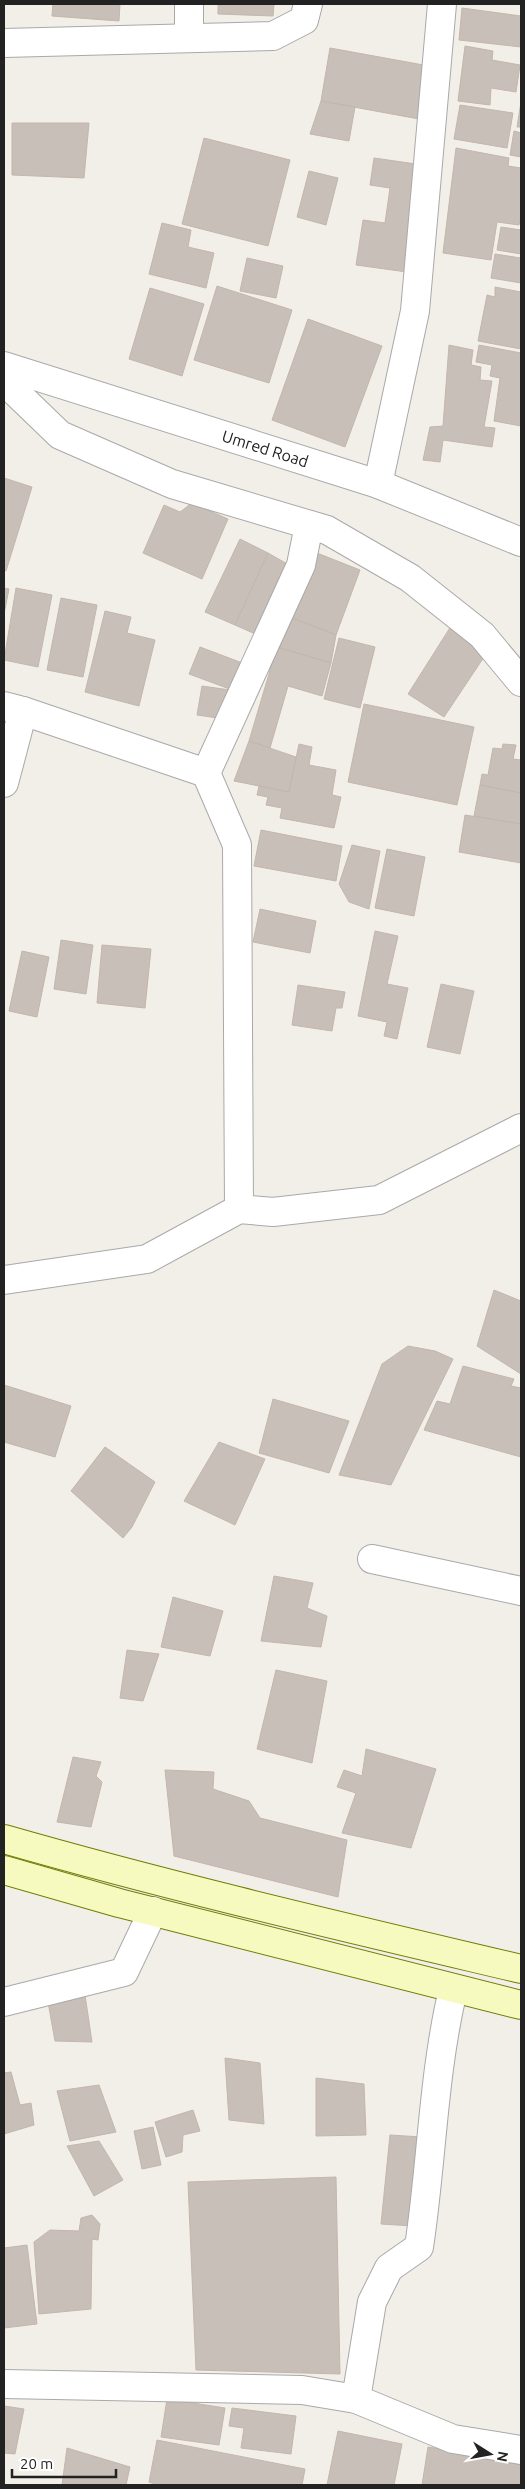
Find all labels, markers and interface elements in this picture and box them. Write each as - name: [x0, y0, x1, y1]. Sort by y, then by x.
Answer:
- street label: Umred Road: [220, 426, 311, 471]
- north arrow: [465, 2429, 515, 2479]
- scale bar: [12, 2446, 116, 2478]
- text: N: [494, 2450, 512, 2463]
- text: 20 m: [20, 2455, 53, 2472]

